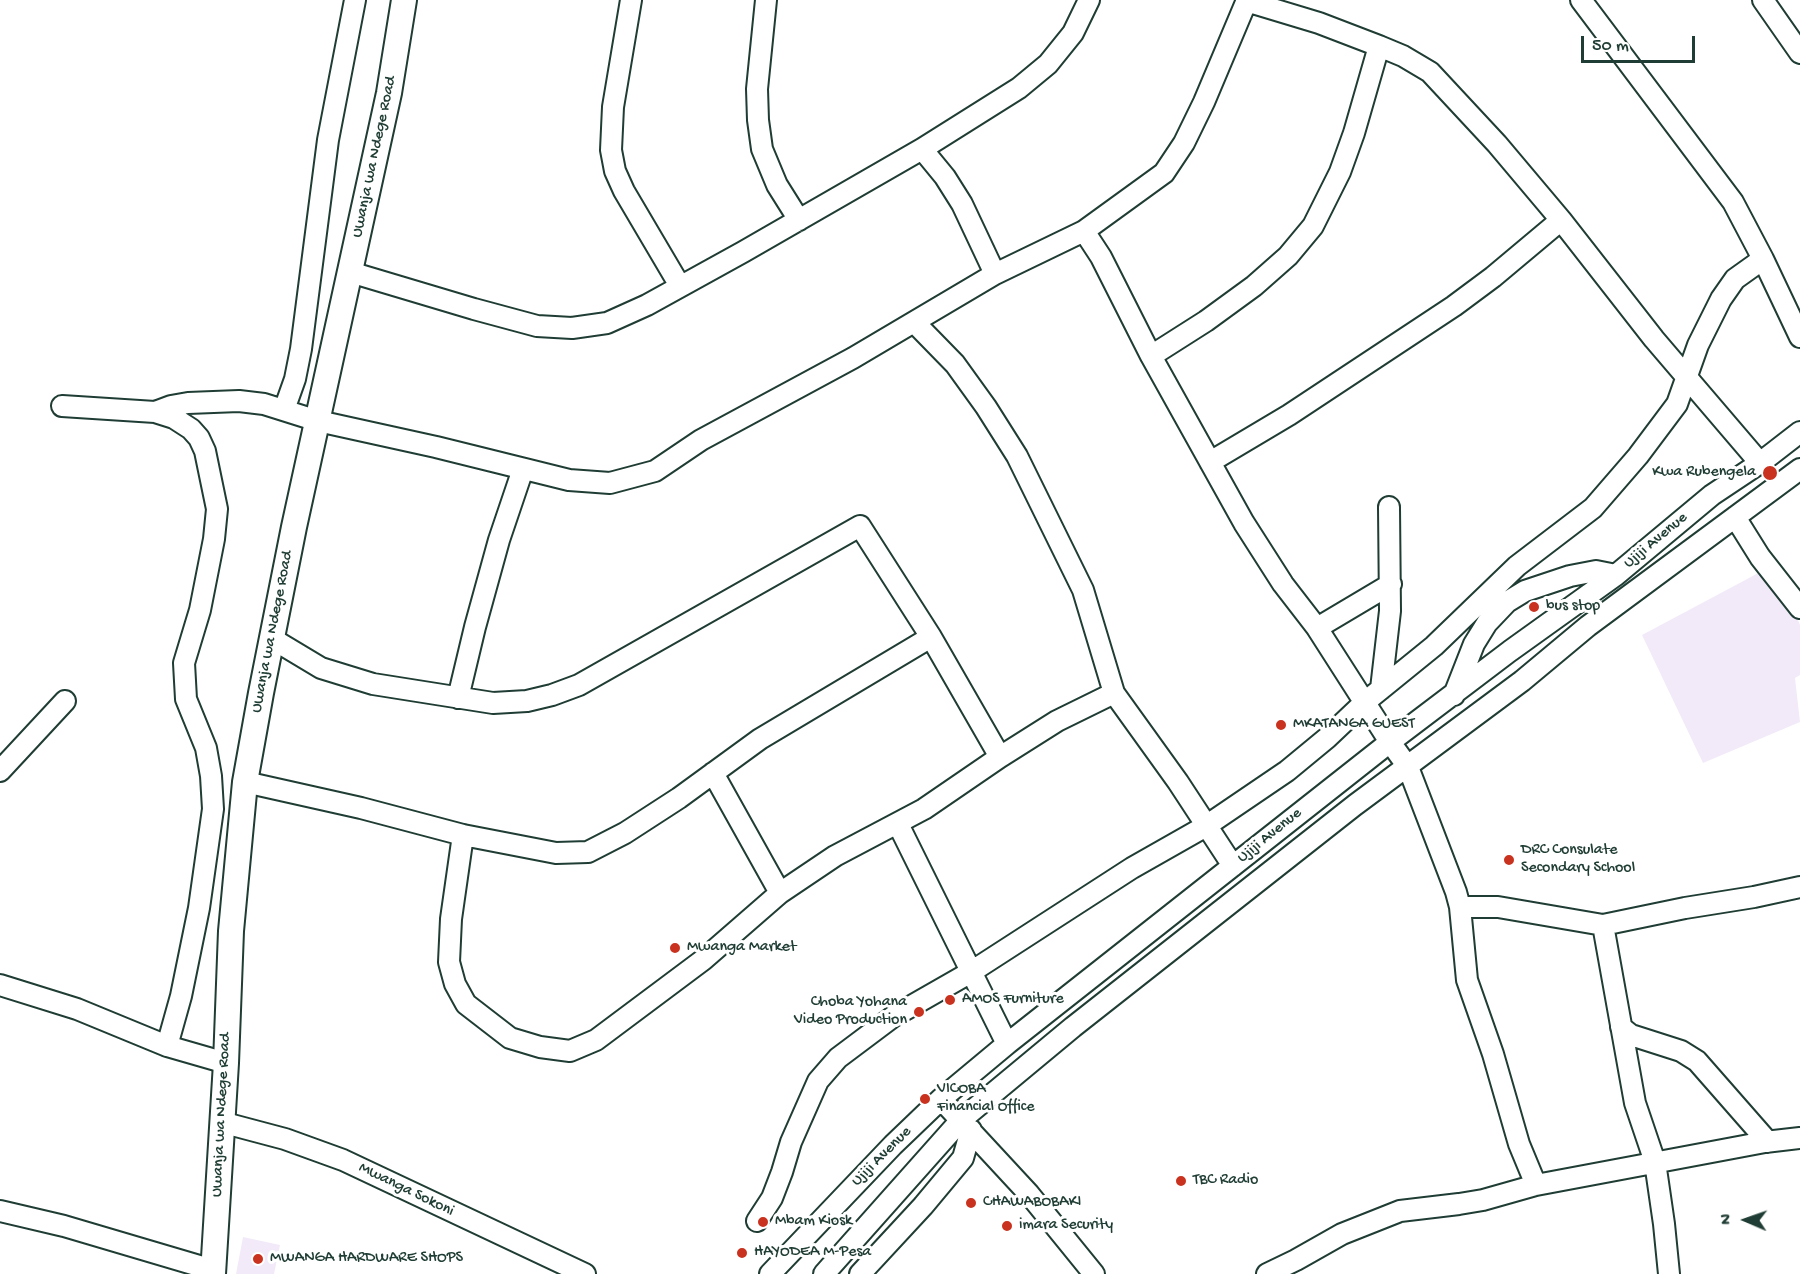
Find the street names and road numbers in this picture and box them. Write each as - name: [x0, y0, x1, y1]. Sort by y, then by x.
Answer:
- street label: Uwanja wa Ndege Road: [348, 74, 402, 240]
- street label: Ujiji Avenue: [1620, 509, 1692, 573]
- street label: Uwanja wa Ndege Road: [248, 549, 298, 715]
- street label: Ujiji Avenue: [1234, 804, 1306, 868]
- street label: Uwanja wa Ndege Road: [208, 1032, 236, 1198]
- street label: Ujiji Avenue: [848, 1123, 916, 1191]
- street label: Mwanga Sokoni: [355, 1159, 457, 1221]

